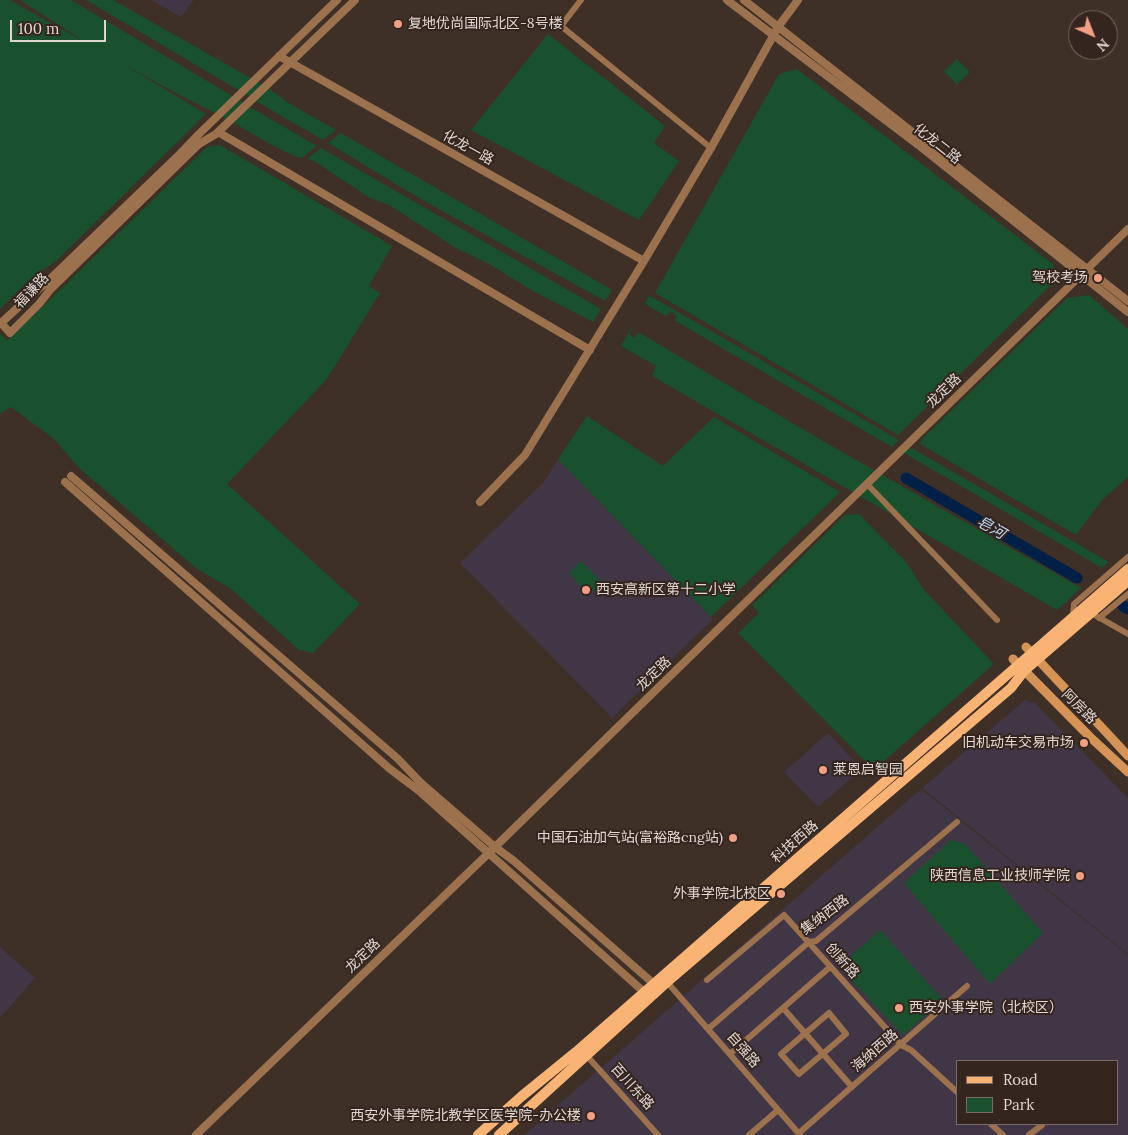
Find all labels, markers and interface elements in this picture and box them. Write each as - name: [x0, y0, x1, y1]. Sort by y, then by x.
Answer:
- scale bar: [12, 10, 109, 42]
- north arrow: [1068, 10, 1118, 60]
- place label: 复地优尚国际北区-8号楼: [408, 16, 563, 32]
- marker: 复地优尚国际北区-8号楼: [392, 18, 404, 30]
- text: 100 m: [18, 19, 59, 38]
- text: N: [1093, 35, 1113, 55]
- street label: 化龙二路: [910, 120, 964, 168]
- street label: 化龙一路: [439, 127, 497, 169]
- street label: 福谦路: [12, 270, 52, 312]
- place label: 驾校考场: [1032, 270, 1088, 286]
- marker: 驾校考场: [1092, 272, 1104, 284]
- street label: 龙定路: [923, 370, 965, 412]
- water label: 皂河: [974, 513, 1008, 543]
- place label: 西安高新区第十二小学: [596, 582, 736, 598]
- marker: 西安高新区第十二小学: [580, 584, 592, 596]
- street label: 龙定路: [633, 653, 675, 695]
- street label: 阿房路: [1058, 686, 1100, 728]
- place label: 旧机动车交易市场: [962, 735, 1074, 751]
- marker: 旧机动车交易市场: [1078, 737, 1090, 749]
- place label: 莱恩启智园: [833, 762, 903, 778]
- marker: 莱恩启智园: [817, 764, 829, 776]
- street label: 科技西路: [768, 817, 822, 867]
- place label: 中国石油加气站(富裕路cng站): [537, 830, 723, 846]
- marker: 中国石油加气站(富裕路cng站): [727, 832, 739, 844]
- place label: 陕西信息工业技师学院: [930, 868, 1070, 884]
- marker: 陕西信息工业技师学院: [1074, 870, 1086, 882]
- place label: 外事学院北校区: [673, 886, 771, 902]
- marker: 外事学院北校区: [775, 888, 787, 900]
- street label: 集纳西路: [798, 891, 852, 939]
- street label: 龙定路: [342, 935, 384, 977]
- street label: 创新路: [822, 940, 862, 982]
- place label: 西安外事学院（北校区）: [909, 1000, 1063, 1016]
- marker: 西安外事学院（北校区）: [893, 1002, 905, 1014]
- street label: 海纳西路: [848, 1026, 902, 1076]
- street label: 自强路: [723, 1029, 763, 1071]
- legend: [956, 1060, 1118, 1125]
- street label: 百川东路: [607, 1061, 657, 1113]
- text: Road: [1003, 1070, 1038, 1089]
- text: Park: [1003, 1095, 1034, 1114]
- place label: 西安外事学院北教学区医学院-办公楼: [350, 1108, 581, 1124]
- marker: 西安外事学院北教学区医学院-办公楼: [585, 1110, 597, 1122]

